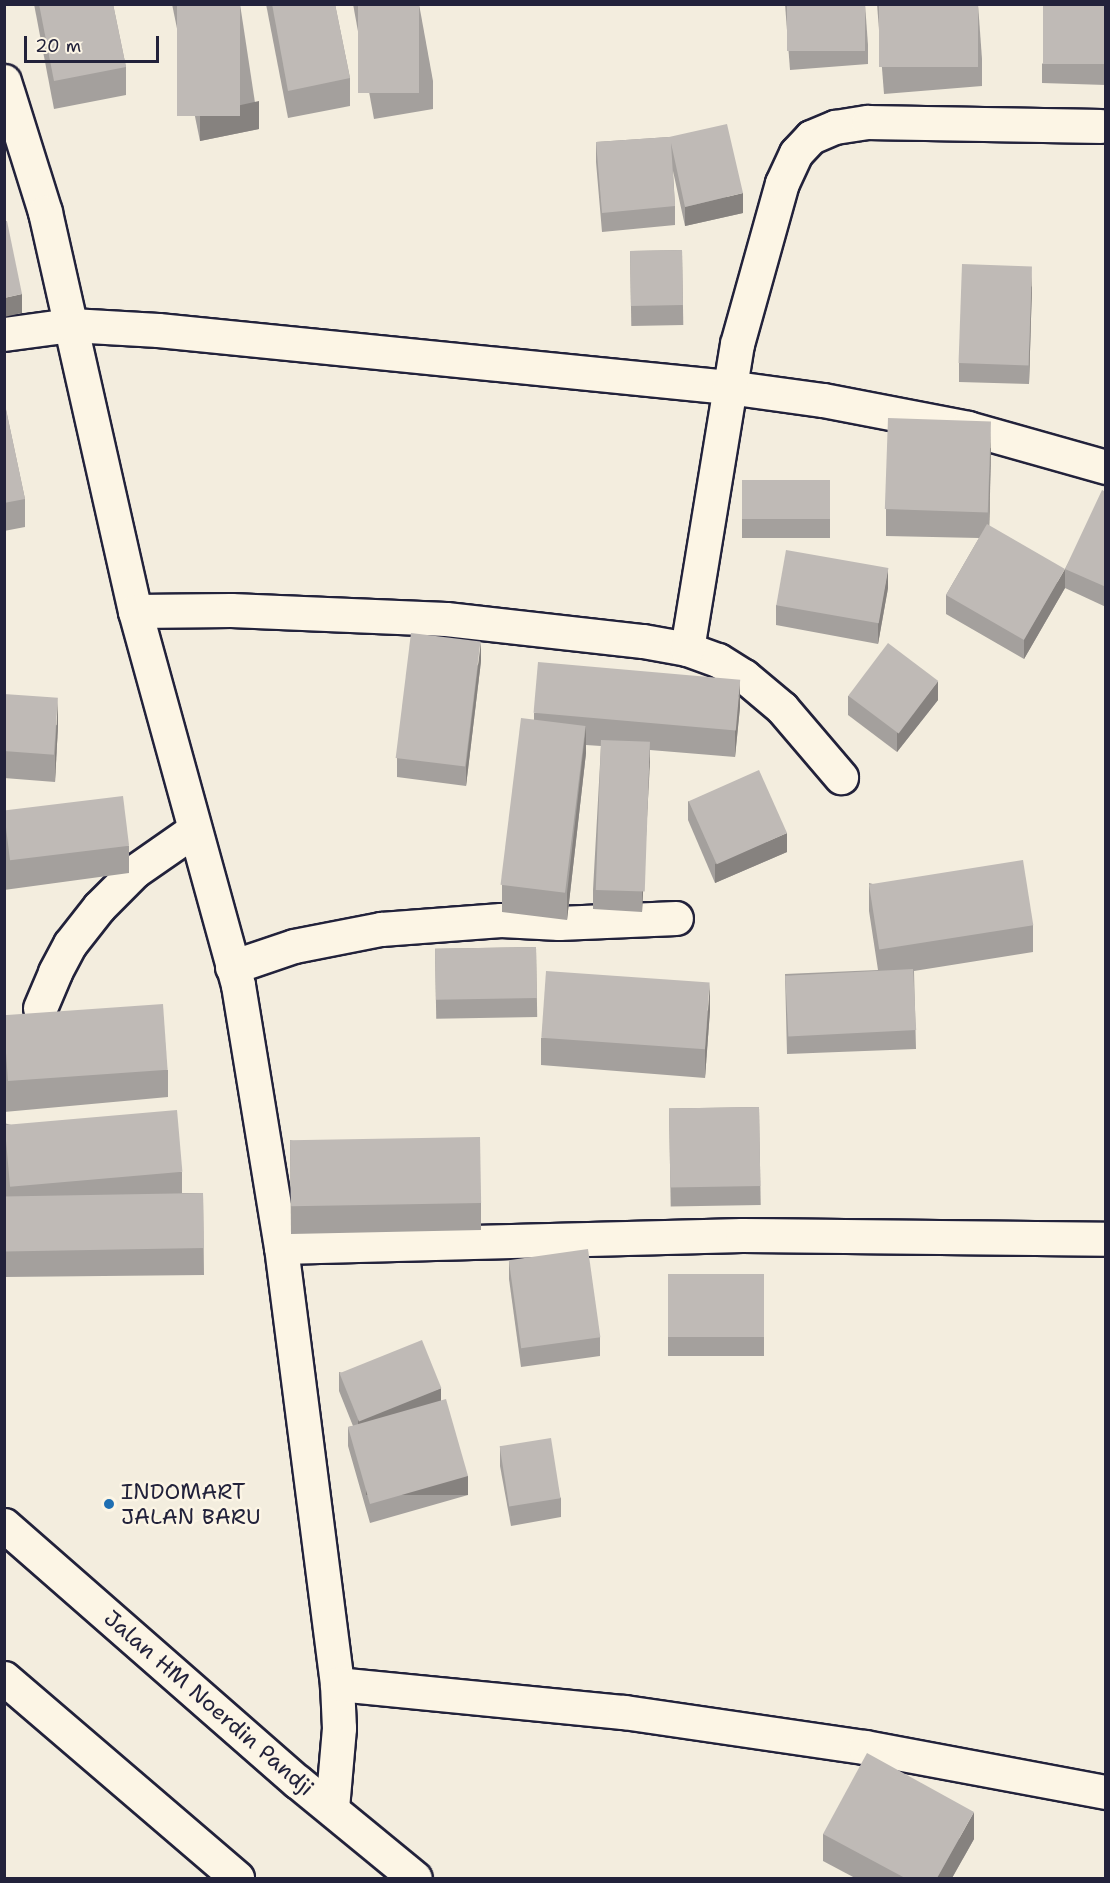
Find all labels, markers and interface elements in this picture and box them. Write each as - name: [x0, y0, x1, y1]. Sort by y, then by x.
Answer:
- scale bar: [27, 24, 162, 62]
- text: 20 m: [35, 34, 81, 58]
- place label: INDOMART JALAN BARU: [121, 1478, 261, 1530]
- marker: INDOMART JALAN BARU: [102, 1497, 116, 1511]
- street label: Jalan HM Noerdin Pandji: [99, 1605, 319, 1801]

